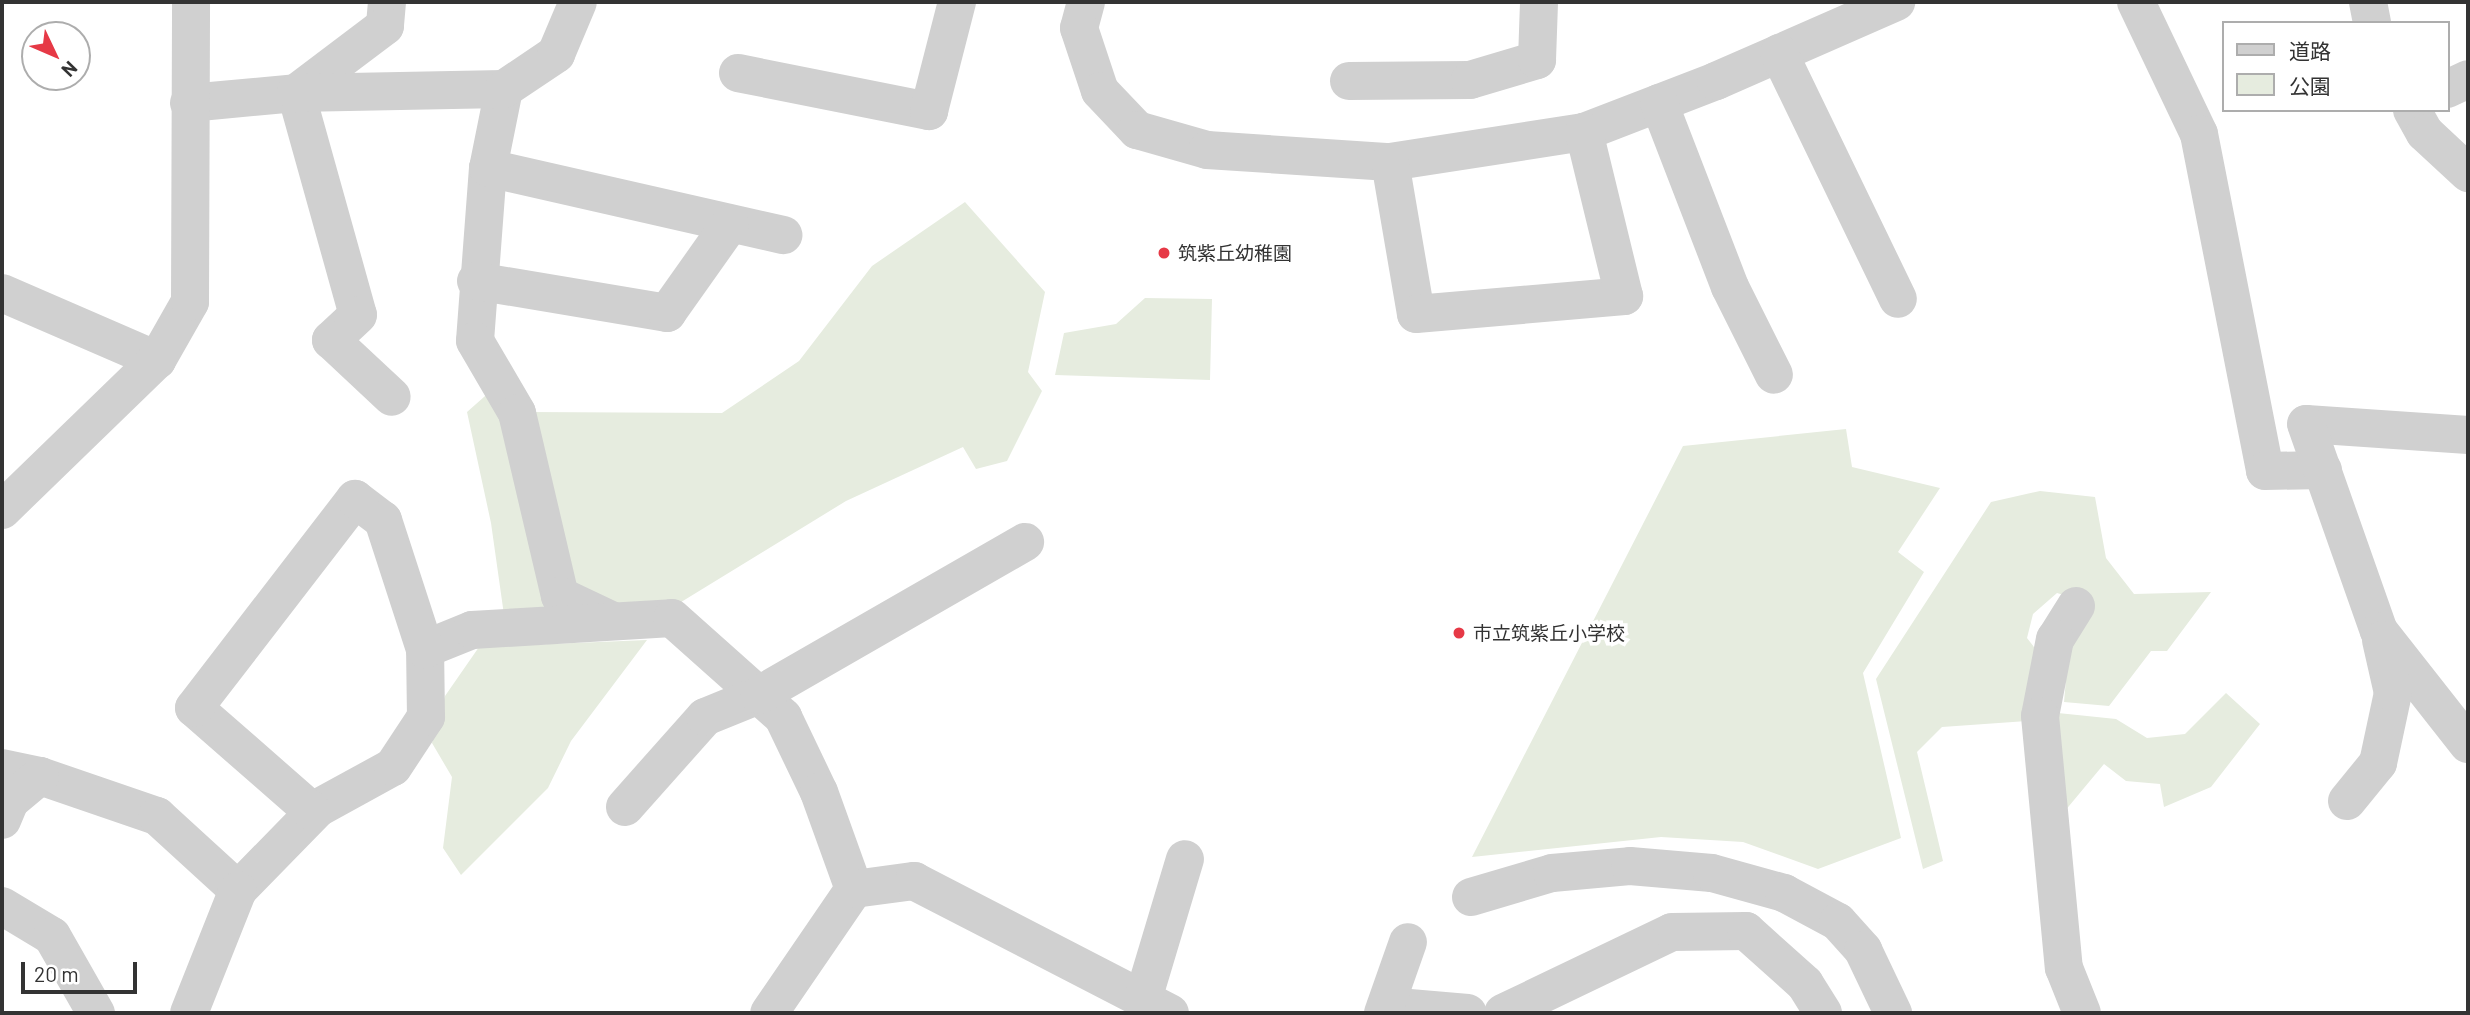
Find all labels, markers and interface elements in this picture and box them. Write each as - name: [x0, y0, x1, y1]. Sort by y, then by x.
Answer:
- north arrow: [21, 21, 91, 91]
- legend: [2222, 21, 2449, 112]
- text: 道路: [2289, 38, 2331, 63]
- text: N: [57, 57, 83, 82]
- text: 公園: [2289, 73, 2331, 98]
- place label: 筑紫丘幼稚園: [1178, 242, 1292, 264]
- marker: 筑紫丘幼稚園: [1156, 245, 1172, 261]
- place label: 市立筑紫丘小学校: [1473, 622, 1625, 644]
- marker: 市立筑紫丘小学校: [1451, 625, 1467, 641]
- scale bar: [24, 948, 140, 992]
- text: 20 m: [34, 961, 79, 986]

